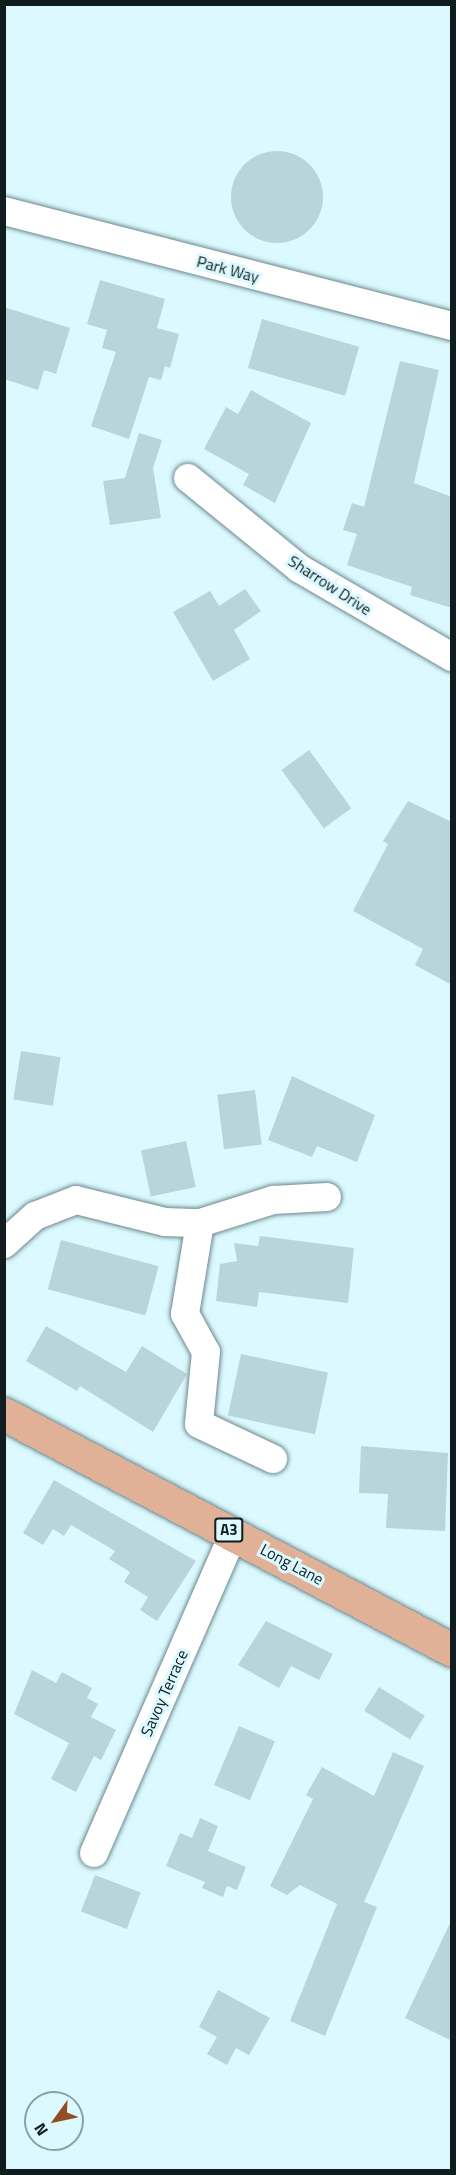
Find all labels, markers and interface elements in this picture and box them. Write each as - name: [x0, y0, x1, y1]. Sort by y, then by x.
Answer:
- street label: Park Way: [195, 251, 261, 287]
- street label: Sharrow Drive: [285, 551, 375, 619]
- road number: A3: [214, 1518, 244, 1542]
- street label: Long Lane: [257, 1539, 327, 1589]
- street label: Savoy Terrace: [136, 1647, 192, 1739]
- north arrow: [24, 2091, 84, 2151]
- text: N: [27, 2119, 54, 2141]

